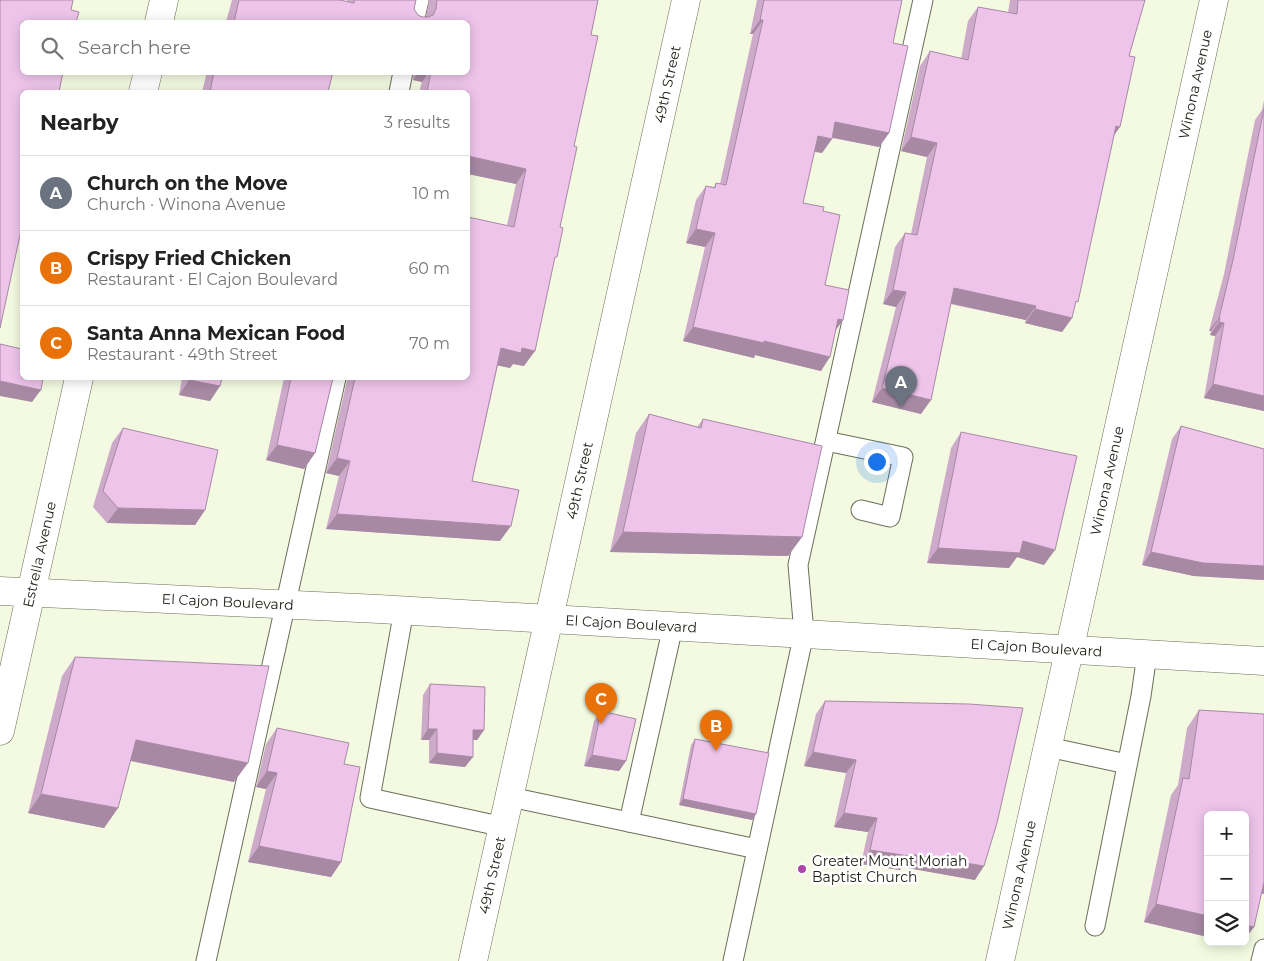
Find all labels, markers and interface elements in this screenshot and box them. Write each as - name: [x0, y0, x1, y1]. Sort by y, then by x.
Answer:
- search box: [20, 20, 470, 75]
- street label: Winona Avenue: [1174, 28, 1216, 141]
- icon: search: [38, 34, 66, 62]
- text: Search here: [78, 36, 191, 59]
- street label: 49th Street: [650, 43, 685, 125]
- text: Nearby: [40, 110, 119, 135]
- text: 3 results: [384, 113, 450, 132]
- text: Church on the Move: [87, 172, 288, 195]
- text: A: [50, 184, 62, 203]
- text: 10 m: [412, 184, 450, 203]
- text: Church · Winona Avenue: [87, 195, 286, 214]
- text: Crispy Fried Chicken: [87, 247, 291, 270]
- text: B: [50, 259, 62, 278]
- text: 60 m: [408, 259, 450, 278]
- text: Restaurant · El Cajon Boulevard: [87, 270, 338, 289]
- text: Santa Anna Mexican Food: [87, 322, 345, 345]
- text: C: [50, 334, 62, 353]
- text: 70 m: [409, 334, 450, 353]
- text: Restaurant · 49th Street: [87, 345, 278, 364]
- pin: A: [885, 366, 917, 407]
- street label: Winona Avenue: [1086, 424, 1128, 537]
- street label: 49th Street: [562, 440, 597, 521]
- your location: [864, 449, 890, 475]
- street label: Estrella Avenue: [19, 500, 60, 609]
- street label: El Cajon Boulevard: [161, 590, 294, 614]
- street label: El Cajon Boulevard: [565, 611, 698, 637]
- street label: El Cajon Boulevard: [970, 635, 1103, 660]
- pin: C: [585, 683, 617, 724]
- pin: B: [700, 710, 732, 751]
- map controls: [1204, 811, 1249, 946]
- button: +: [1204, 811, 1249, 856]
- street label: Winona Avenue: [998, 819, 1040, 932]
- street label: 49th Street: [475, 834, 509, 916]
- place label: Greater Mount Moriah Baptist Church: [812, 852, 967, 886]
- button: −: [1204, 856, 1249, 901]
- marker: Greater Mount Moriah Baptist Church: [796, 863, 808, 875]
- button: layers: [1204, 901, 1249, 946]

